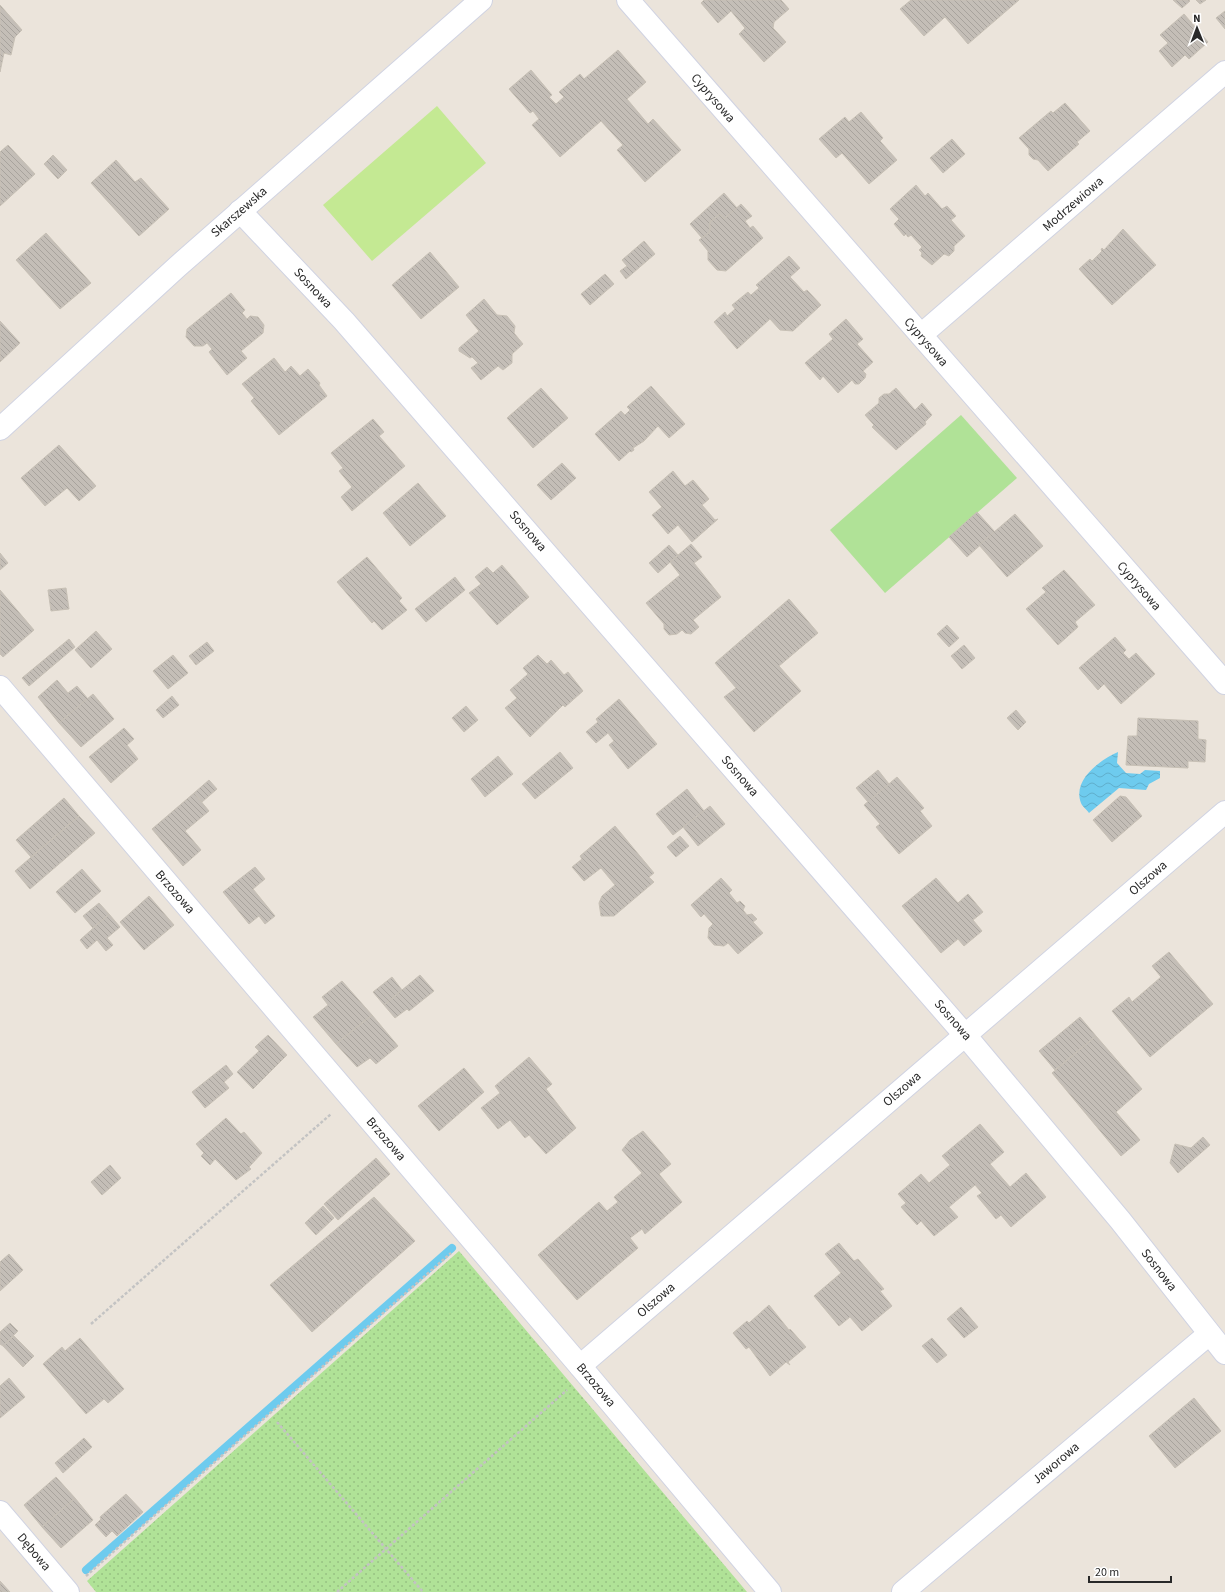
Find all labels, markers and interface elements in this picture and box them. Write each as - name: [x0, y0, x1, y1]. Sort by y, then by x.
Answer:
- north arrow: [1177, 8, 1217, 48]
- text: N: [1193, 11, 1201, 26]
- street label: Cyprysowa: [687, 70, 739, 126]
- street label: Modrzewiowa: [1039, 172, 1107, 236]
- street label: Skarszewska: [207, 182, 271, 242]
- street label: Sosnowa: [290, 264, 336, 312]
- street label: Cyprysowa: [900, 314, 952, 370]
- street label: Sosnowa: [505, 506, 551, 556]
- street label: Cyprysowa: [1113, 558, 1165, 614]
- street label: Sosnowa: [717, 751, 763, 801]
- street label: Olszowa: [1125, 856, 1171, 900]
- street label: Brzozowa: [151, 866, 199, 918]
- street label: Sosnowa: [930, 995, 976, 1045]
- street label: Olszowa: [879, 1067, 925, 1111]
- street label: Brzozowa: [362, 1113, 410, 1165]
- street label: Sosnowa: [1137, 1245, 1181, 1295]
- street label: Olszowa: [633, 1278, 679, 1322]
- street label: Brzozowa: [572, 1359, 620, 1411]
- street label: Jaworowa: [1029, 1438, 1083, 1488]
- street label: Dębowa: [13, 1529, 55, 1575]
- scale bar: [1089, 1558, 1171, 1584]
- text: 20 m: [1095, 1564, 1119, 1581]

